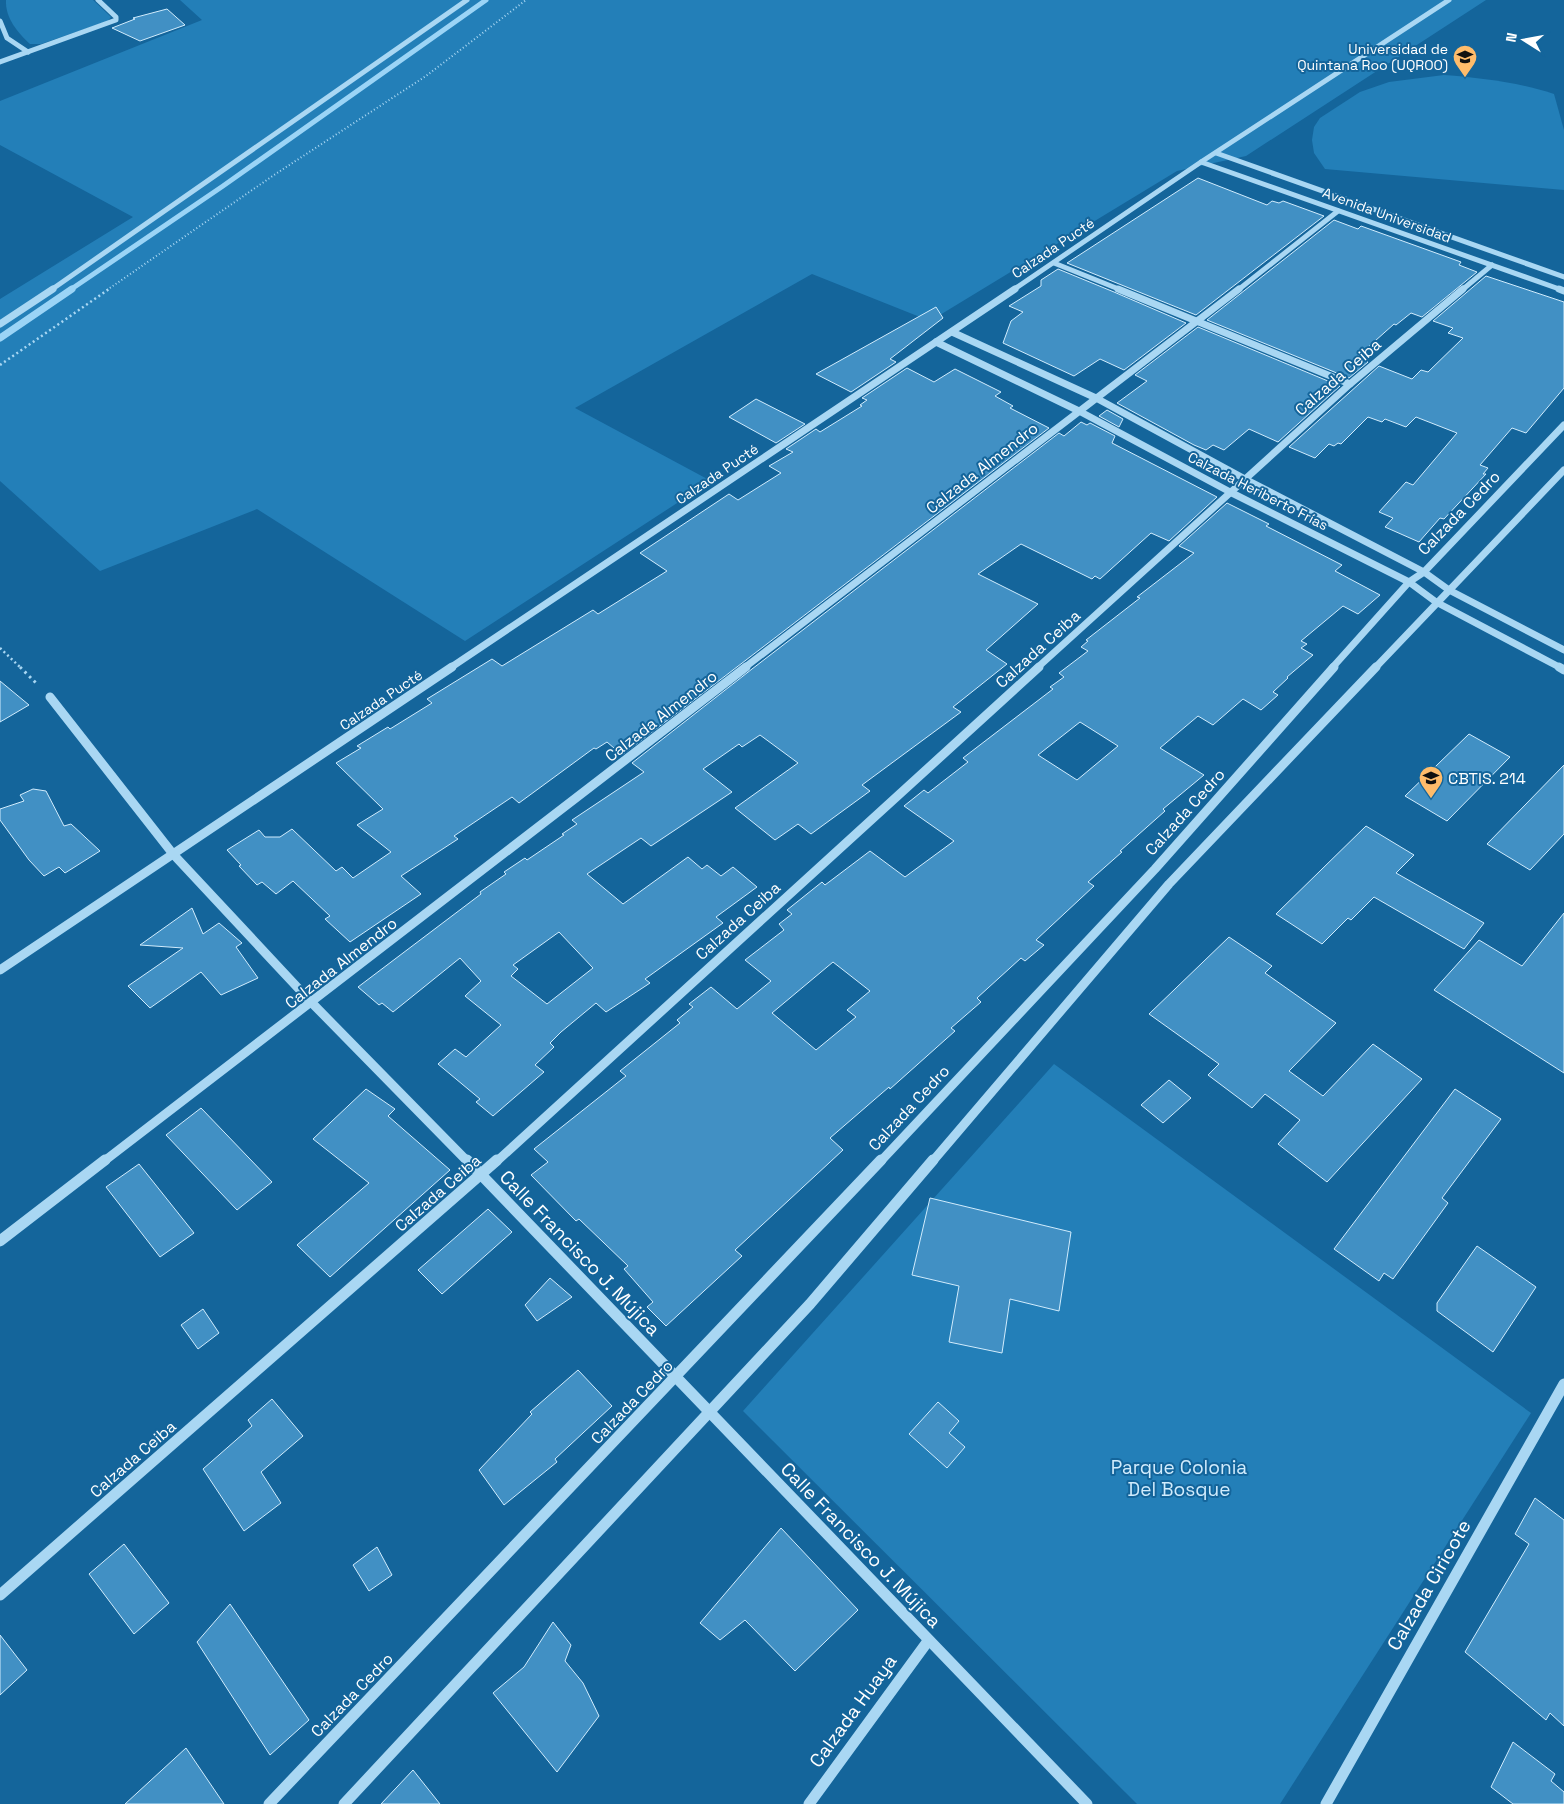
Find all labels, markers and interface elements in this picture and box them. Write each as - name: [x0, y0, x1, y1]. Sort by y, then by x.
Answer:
- north arrow: [1499, 15, 1549, 65]
- text: N: [1502, 31, 1521, 44]
- place label: Universidad de Quintana Roo (UQROO): [1297, 40, 1448, 74]
- school or university icon: Universidad de Quintana Roo (UQROO): [1452, 44, 1478, 78]
- street label: Avenida Universidad: [1320, 183, 1454, 247]
- street label: Calzada Pucté: [1008, 214, 1098, 282]
- street label: Calzada Ceiba: [1291, 334, 1385, 420]
- street label: Calzada Almendro: [922, 418, 1042, 518]
- street label: Calzada Pucté: [672, 440, 762, 508]
- street label: Calzada Heriberto Frías: [1185, 448, 1331, 534]
- street label: Calzada Cedro: [1413, 466, 1505, 560]
- street label: Calzada Ceiba: [991, 605, 1085, 693]
- street label: Calzada Pucté: [336, 666, 426, 734]
- street label: Calzada Almendro: [601, 666, 721, 766]
- street label: Calzada Cedro: [1140, 764, 1230, 860]
- school or university icon: CBTIS. 214: [1418, 765, 1444, 799]
- place label: CBTIS. 214: [1448, 768, 1526, 789]
- street label: Calzada Ceiba: [691, 877, 785, 965]
- street label: Calzada Almendro: [281, 913, 401, 1013]
- street label: Calzada Cedro: [864, 1061, 954, 1155]
- street label: Calzada Ceiba: [391, 1150, 485, 1236]
- street label: Calle Francisco J. Mújica: [494, 1165, 666, 1341]
- street label: Calzada Cedro: [586, 1355, 678, 1449]
- street label: Calzada Ceiba: [86, 1416, 180, 1502]
- park label: Parque Colonia Del Bosque: [1111, 1455, 1247, 1502]
- street label: Calle Francisco J. Mújica: [775, 1457, 947, 1633]
- street label: Calzada Ciricote: [1381, 1515, 1477, 1655]
- street label: Calzada Cedro: [306, 1648, 398, 1742]
- street label: Calzada Huaya: [804, 1650, 902, 1772]

